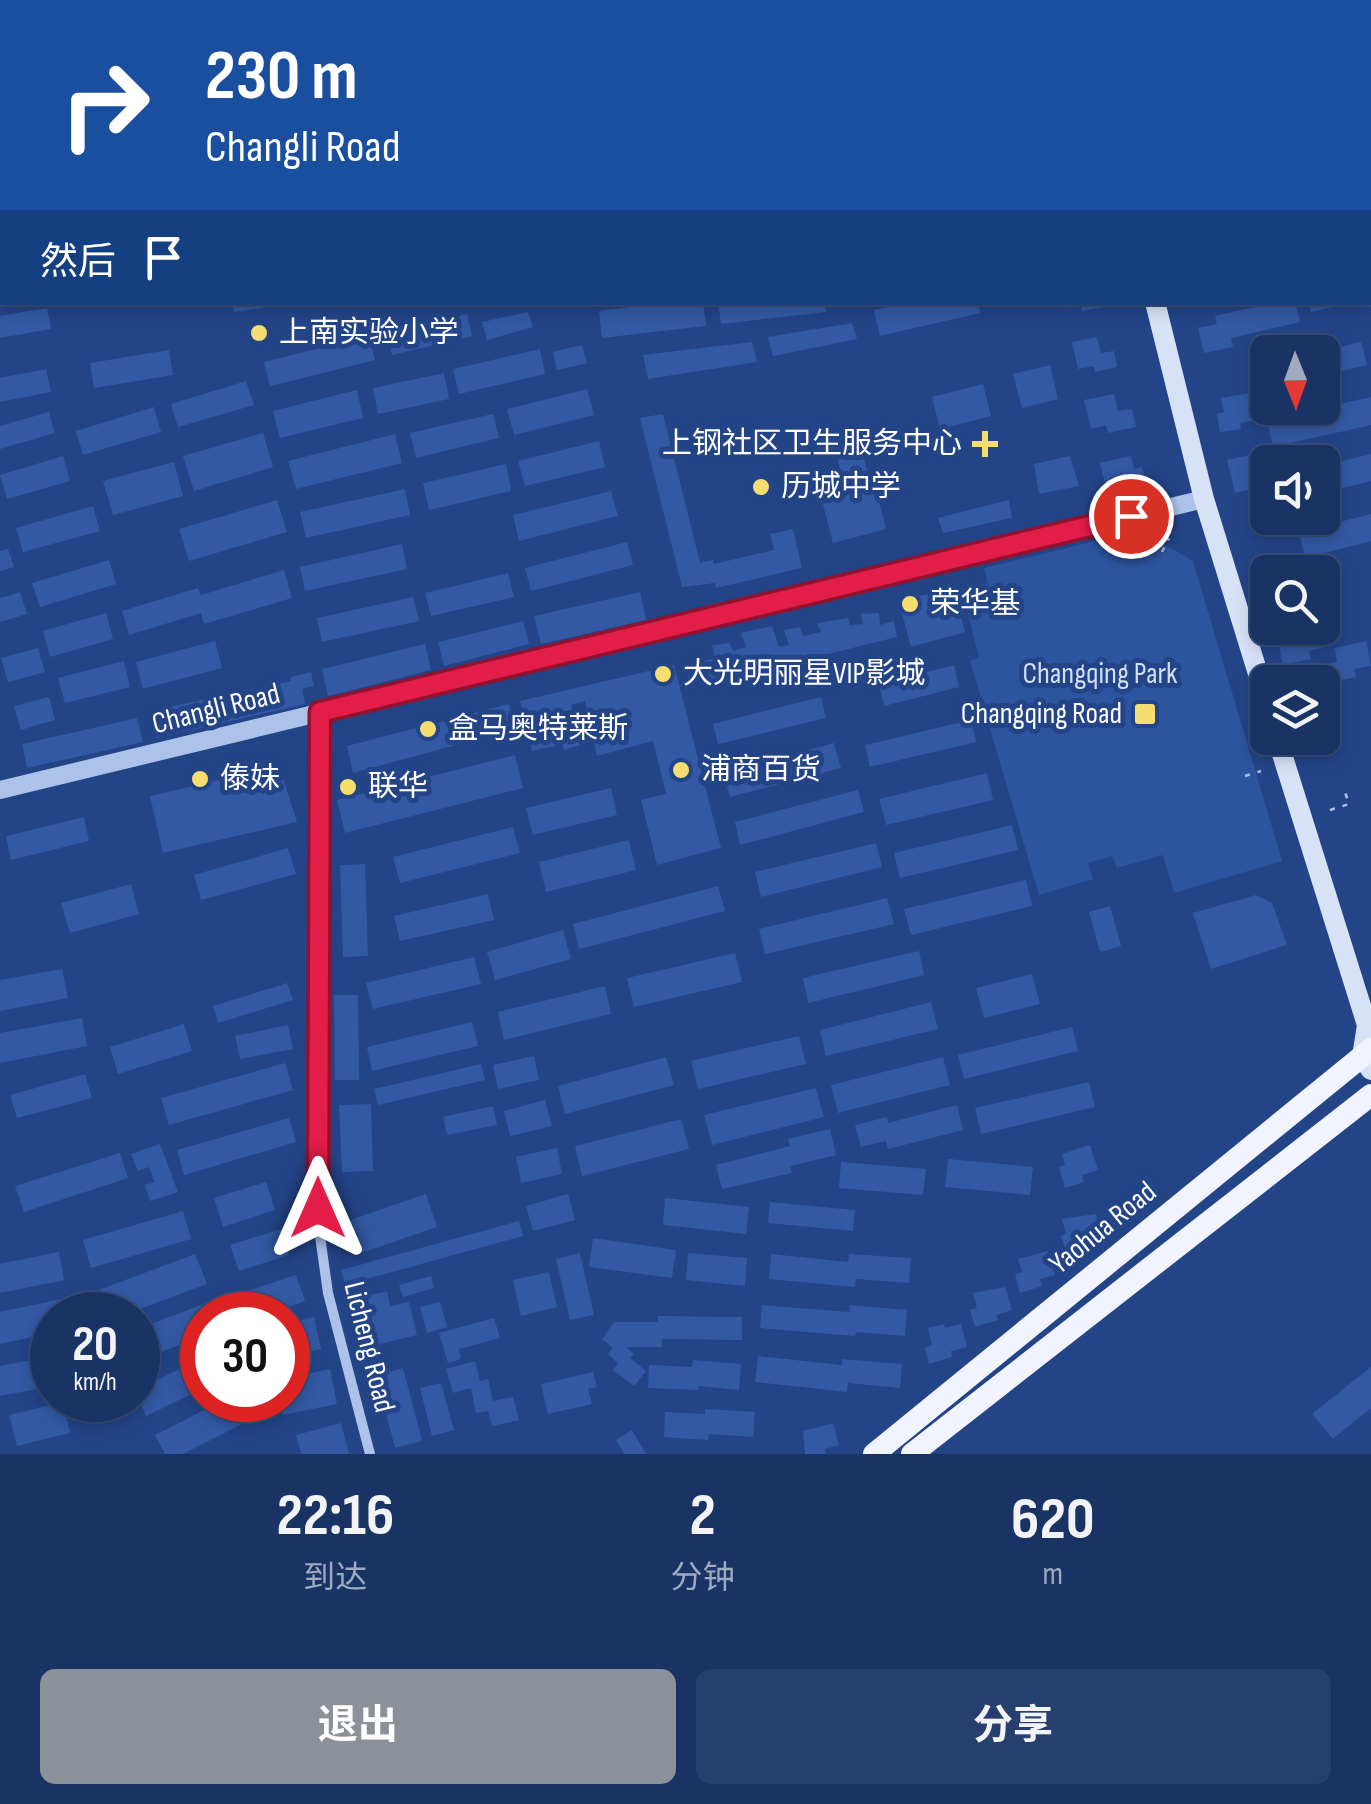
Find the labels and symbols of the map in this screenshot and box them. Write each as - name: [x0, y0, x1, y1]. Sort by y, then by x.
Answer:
- place label: 上南实验小学: [279, 315, 459, 351]
- marker: 上南实验小学: [248, 322, 270, 344]
- north arrow: [1250, 335, 1340, 425]
- place label: 上钢社区卫生服务中心: [662, 426, 962, 462]
- marker: 上钢社区卫生服务中心: [972, 431, 998, 457]
- place label: 历城中学: [781, 469, 901, 505]
- pin: [1089, 474, 1174, 559]
- marker: 历城中学: [750, 476, 772, 498]
- place label: 荣华基: [930, 586, 1020, 622]
- marker: 荣华基: [899, 593, 921, 615]
- place label: 大光明丽星VIP影城: [683, 656, 925, 692]
- park label: Changqing Park: [1022, 656, 1178, 692]
- marker: 大光明丽星VIP影城: [652, 663, 674, 685]
- street label: Changli Road: [148, 676, 284, 742]
- place label: Changqing Road: [961, 696, 1122, 732]
- marker: Changqing Road: [1132, 701, 1158, 727]
- place label: 盒马奥特莱斯: [448, 711, 628, 747]
- marker: 盒马奥特莱斯: [417, 718, 439, 740]
- place label: 浦商百货: [701, 752, 821, 788]
- marker: 浦商百货: [670, 759, 692, 781]
- place label: 傣妹: [220, 761, 280, 797]
- marker: 傣妹: [189, 768, 211, 790]
- place label: 联华: [368, 769, 428, 805]
- marker: 联华: [337, 776, 359, 798]
- position arrow: [266, 1156, 370, 1260]
- street label: Yaohua Road: [1042, 1174, 1164, 1282]
- street label: Licheng Road: [335, 1278, 403, 1416]
- speed limit sign: 30: [180, 1292, 310, 1422]

